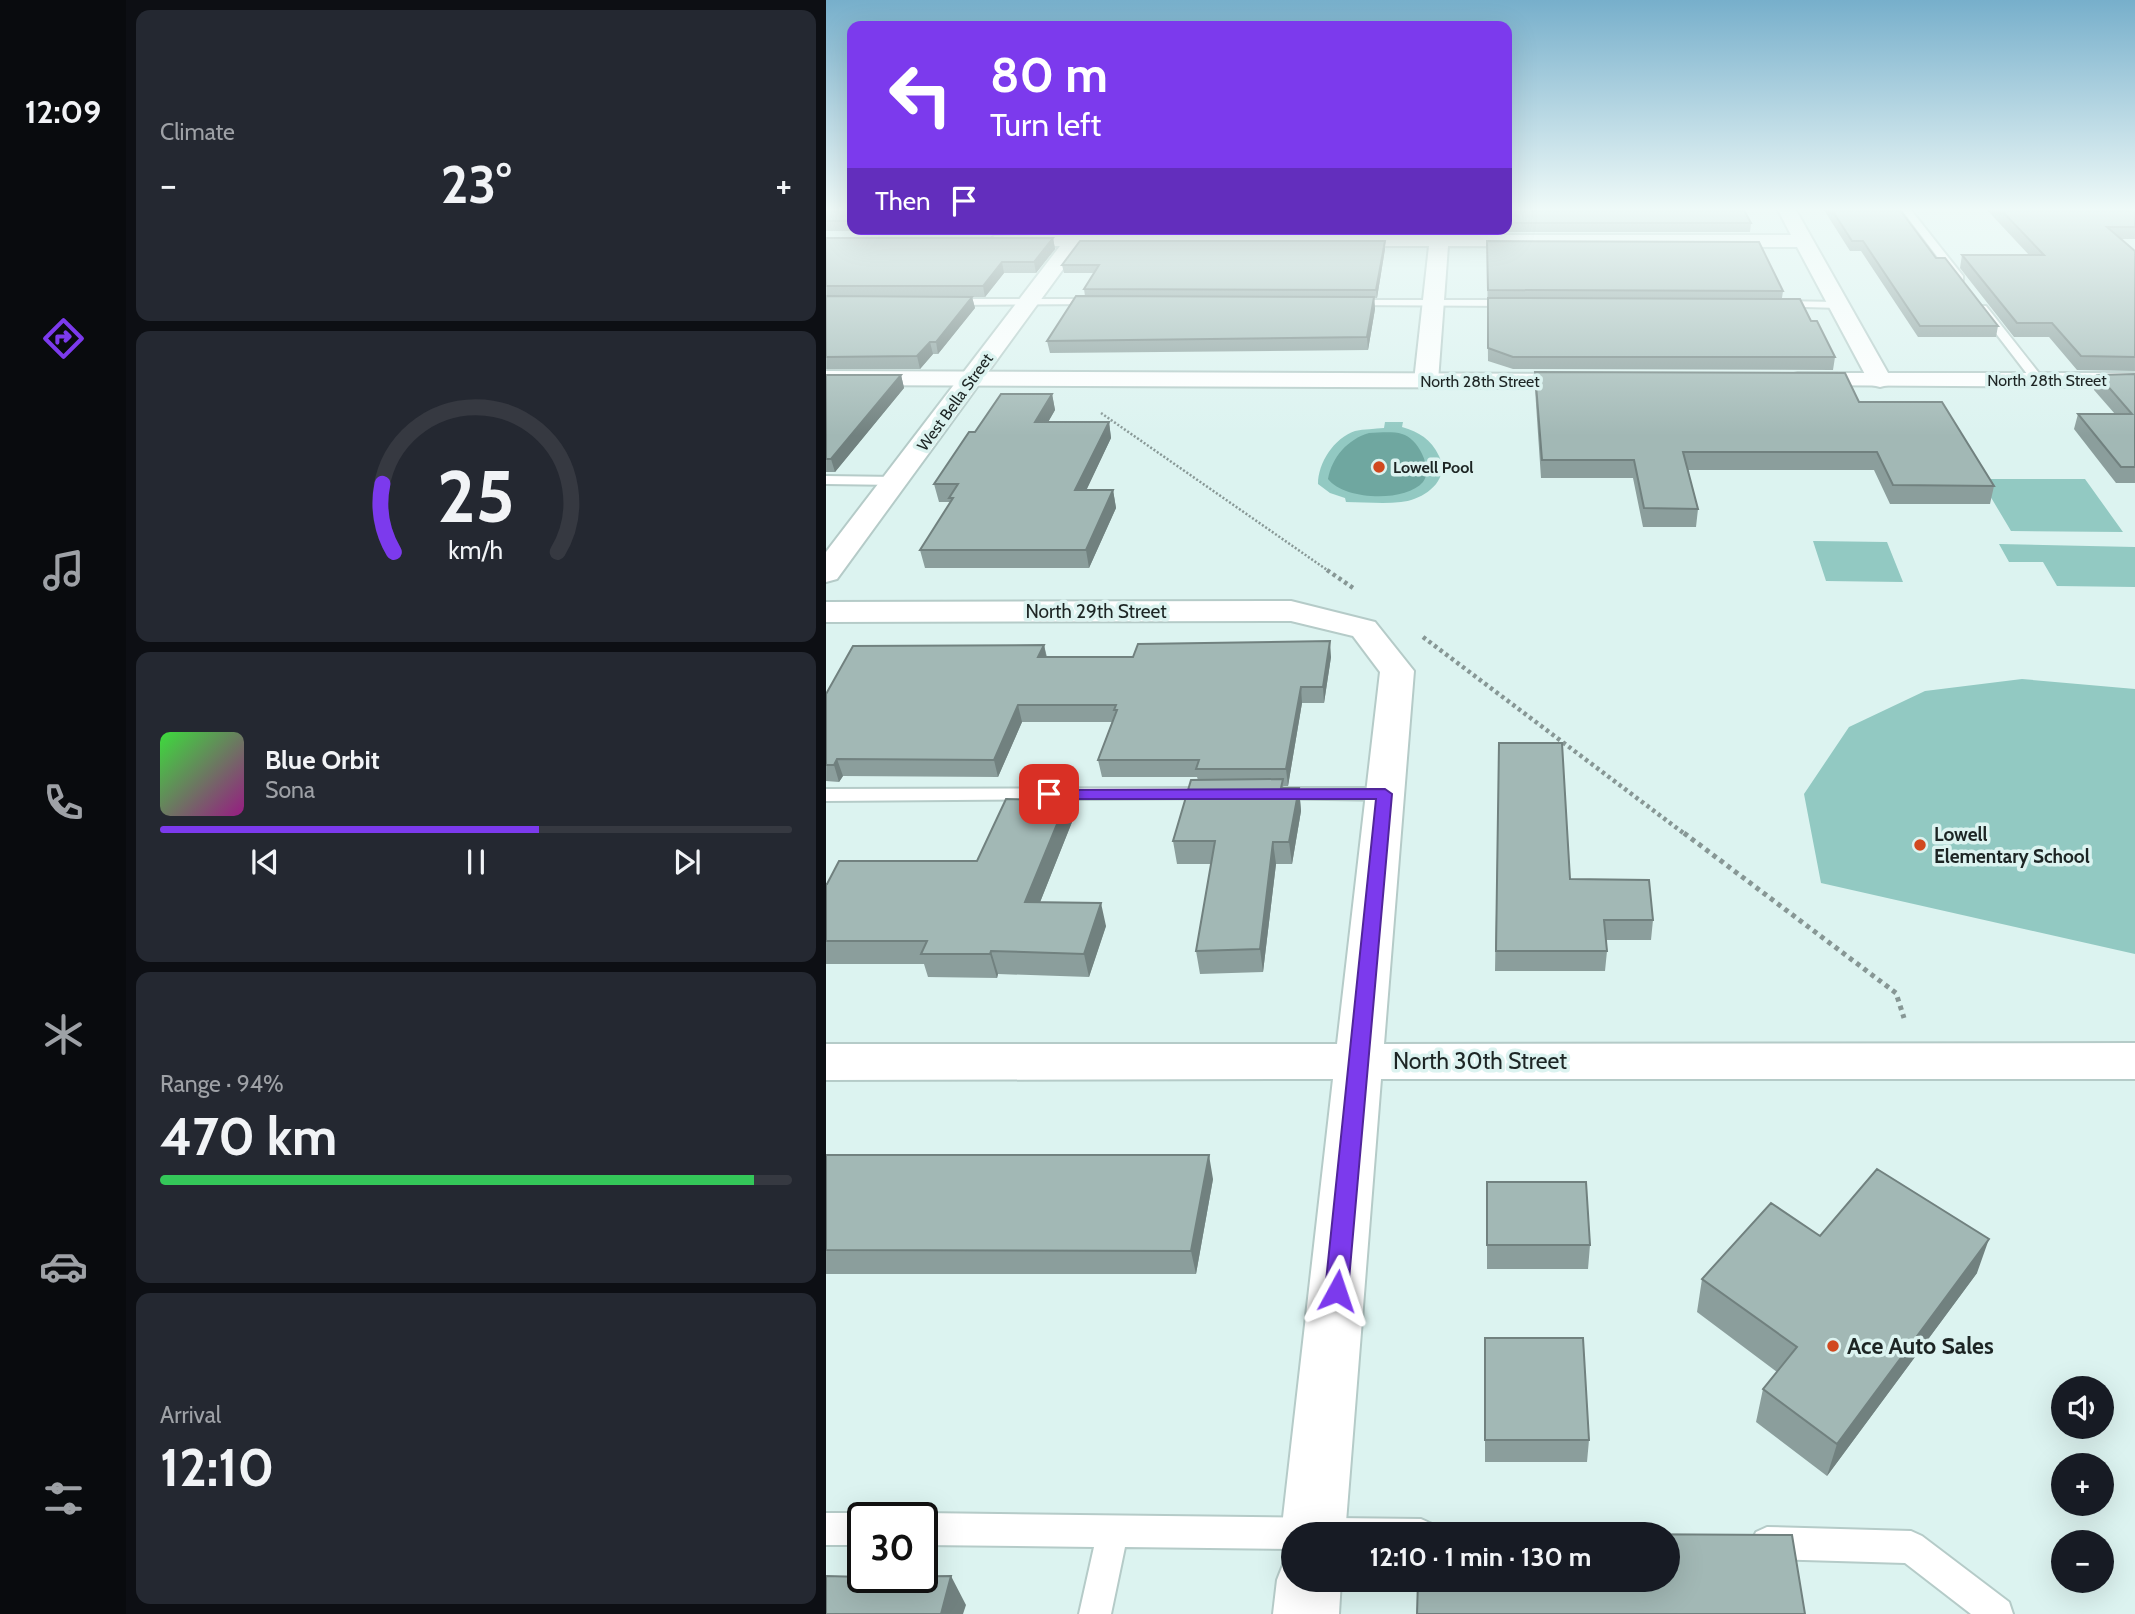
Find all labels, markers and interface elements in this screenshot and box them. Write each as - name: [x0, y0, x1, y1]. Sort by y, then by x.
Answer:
- text: 80 m: [990, 45, 1108, 104]
- icon: left: [875, 49, 966, 140]
- text: 12:09: [25, 92, 101, 131]
- text: Turn left: [990, 105, 1101, 144]
- text: Climate: [160, 118, 235, 146]
- text: 23°: [441, 153, 511, 216]
- text: −: [160, 161, 177, 208]
- text: +: [775, 161, 792, 208]
- icon: arrive: [945, 182, 983, 220]
- text: Then: [875, 185, 931, 217]
- icon: directions: [39, 314, 88, 363]
- street label: West Bella Street: [913, 349, 997, 455]
- street label: North 28th Street: [1987, 371, 2107, 390]
- street label: North 28th Street: [1420, 372, 1540, 391]
- text: 25: [437, 453, 515, 541]
- place label: Lowell Pool: [1393, 458, 1474, 477]
- marker: Lowell Pool: [1371, 459, 1387, 475]
- text: km/h: [449, 535, 503, 565]
- icon: music: [39, 546, 88, 595]
- street label: North 29th Street: [1025, 600, 1167, 623]
- text: Blue Orbit: [265, 744, 380, 776]
- pin: [1019, 764, 1079, 824]
- icon: arrive: [1030, 775, 1068, 813]
- text: Sona: [265, 776, 315, 804]
- icon: phone: [39, 778, 88, 827]
- place label: Lowell Elementary School: [1934, 823, 2090, 868]
- marker: Lowell Elementary School: [1912, 837, 1928, 853]
- icon: previous: [246, 843, 284, 881]
- icon: pause: [457, 843, 495, 881]
- icon: next: [668, 843, 706, 881]
- icon: climate: [39, 1010, 88, 1059]
- street label: North 30th Street: [1393, 1047, 1567, 1075]
- text: Range · 94%: [160, 1070, 284, 1098]
- text: 470 km: [160, 1105, 337, 1168]
- icon: car: [39, 1242, 88, 1291]
- position arrow: [1300, 1254, 1374, 1328]
- place label: Ace Auto Sales: [1847, 1332, 1994, 1360]
- marker: Ace Auto Sales: [1825, 1338, 1841, 1354]
- map controls: [2051, 1376, 2114, 1593]
- button: sound: [2051, 1376, 2114, 1439]
- text: Arrival: [160, 1401, 221, 1429]
- text: 12:10: [160, 1436, 274, 1499]
- button: +: [2051, 1453, 2114, 1516]
- icon: filters: [39, 1474, 88, 1523]
- speed limit sign: 30: [847, 1502, 938, 1593]
- button: −: [2051, 1530, 2114, 1593]
- text: 12:10 · 1 min · 130 m: [1370, 1541, 1591, 1573]

